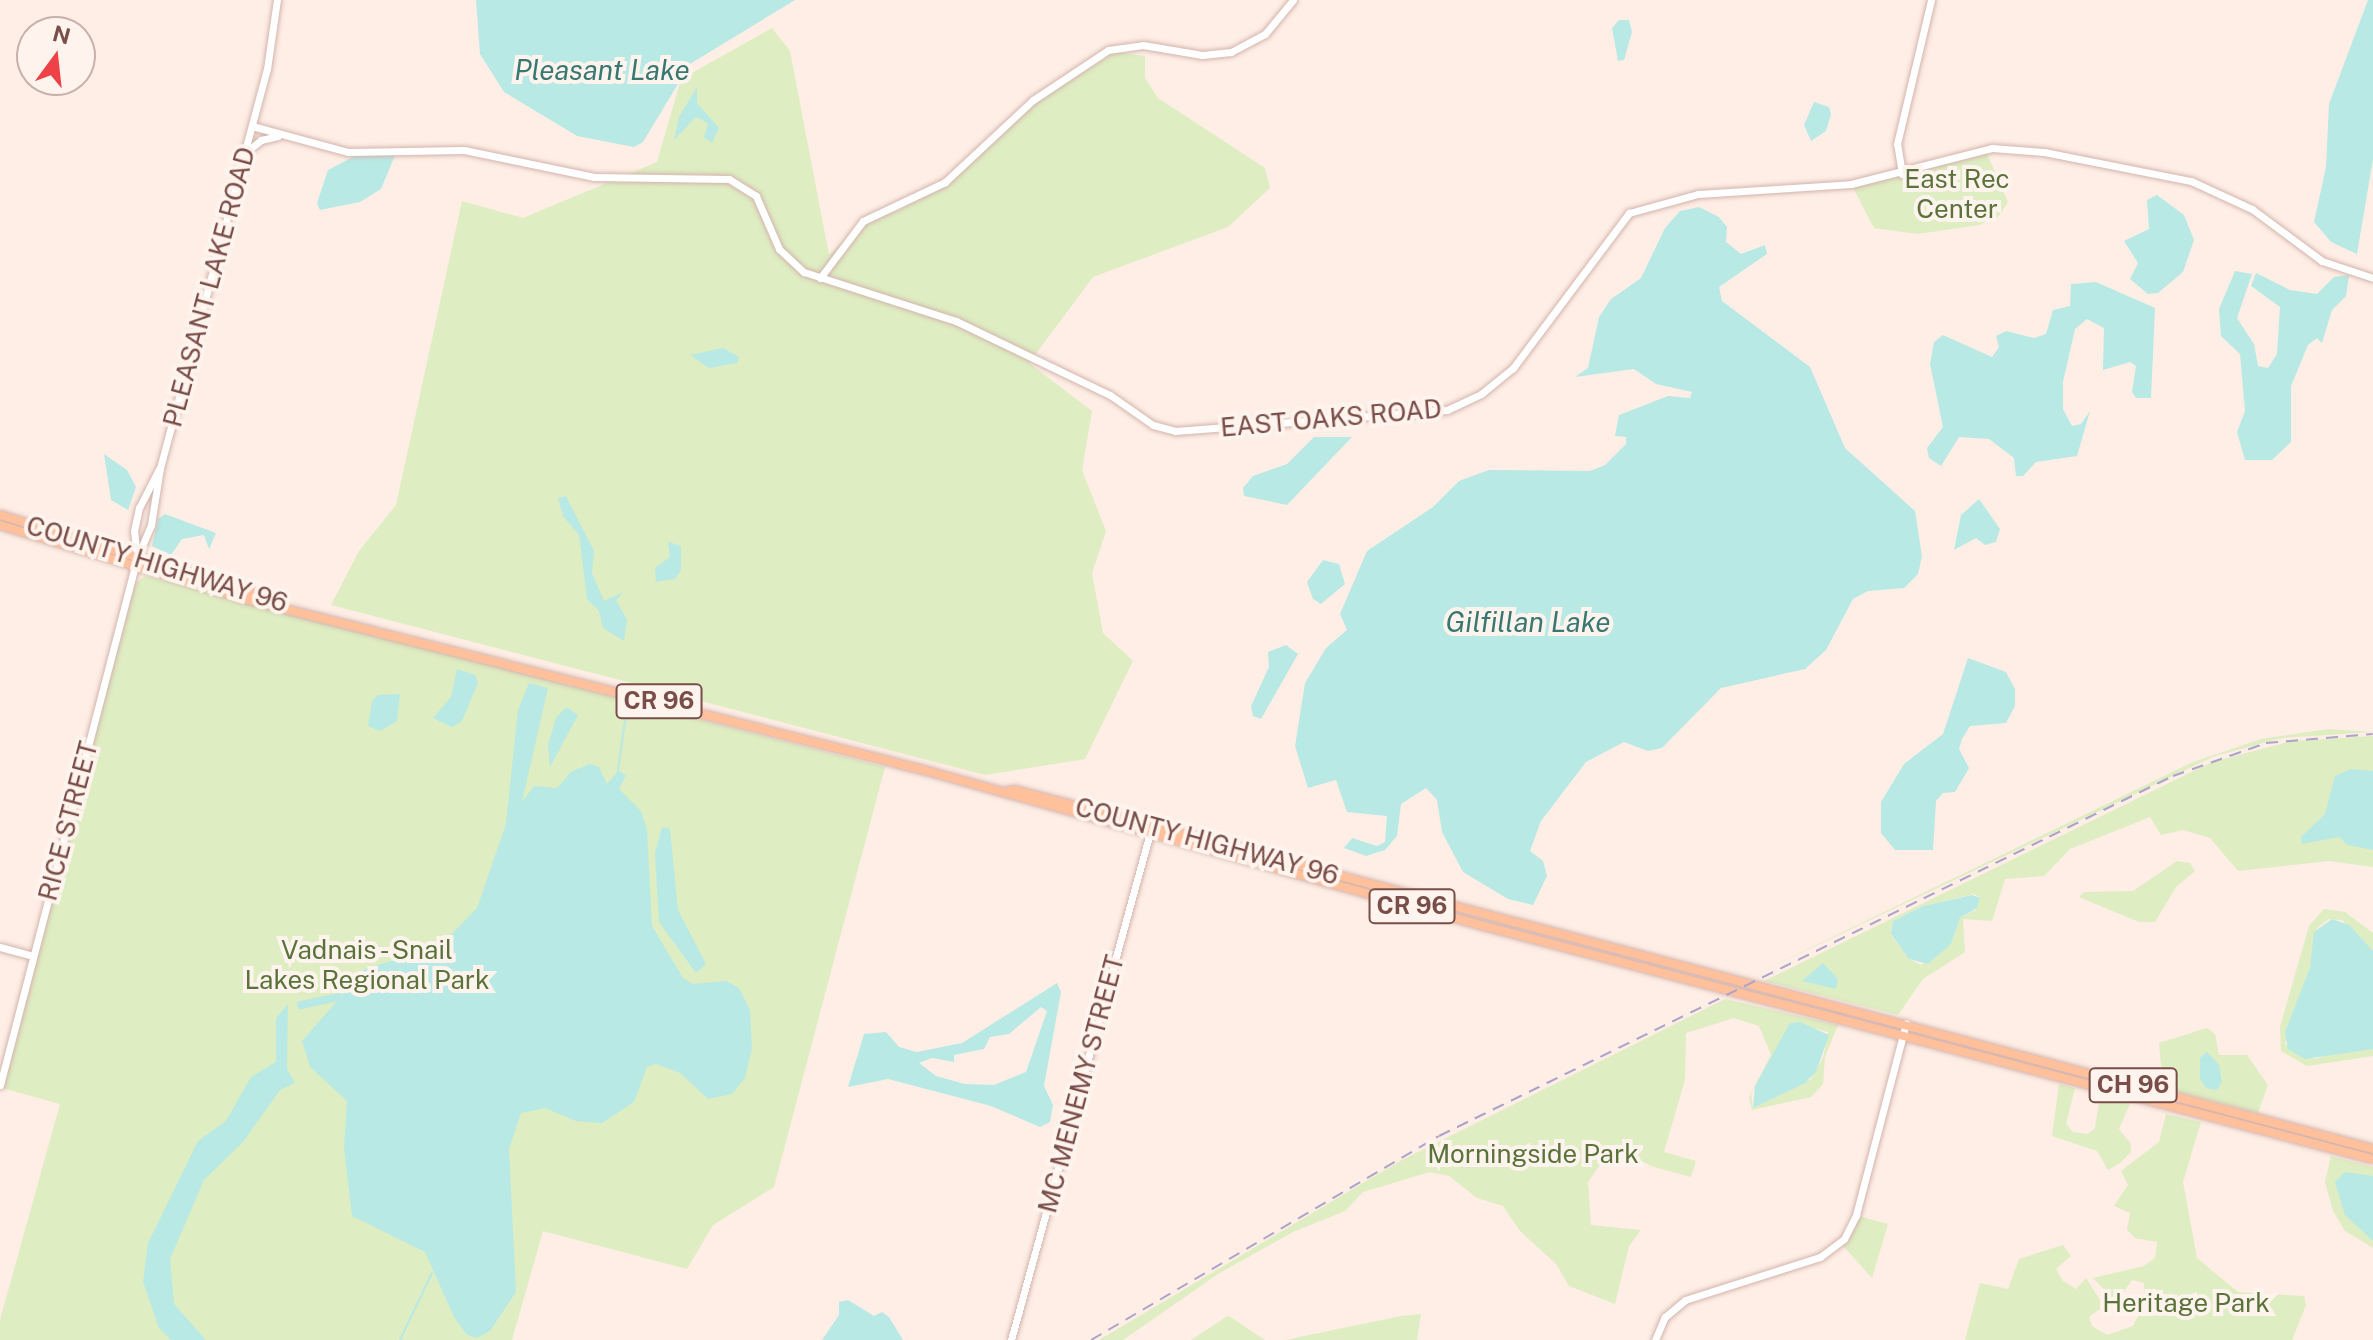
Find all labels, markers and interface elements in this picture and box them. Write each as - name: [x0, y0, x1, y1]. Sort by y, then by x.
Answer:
- north arrow: [16, 16, 96, 96]
- text: N: [50, 20, 73, 50]
- water label: Pleasant Lake: [514, 53, 690, 87]
- street label: PLEASANT LAKE ROAD: [157, 144, 261, 430]
- park label: East Rec Center: [1904, 163, 2010, 224]
- street label: EAST OAKS ROAD: [1219, 393, 1443, 443]
- street label: COUNTY HIGHWAY 96: [22, 509, 292, 619]
- water label: Gilfillan Lake: [1446, 605, 1610, 639]
- road number: CR 96: [615, 681, 703, 721]
- street label: RICE STREET: [32, 738, 104, 904]
- street label: COUNTY HIGHWAY 96: [1072, 791, 1342, 891]
- road number: CR 96: [1368, 886, 1456, 926]
- park label: Vadnais - Snail Lakes Regional Park: [244, 934, 490, 996]
- street label: MC MENEMY STREET: [1032, 952, 1130, 1216]
- road number: CH 96: [2087, 1065, 2179, 1105]
- park label: Morningside Park: [1427, 1138, 1639, 1170]
- park label: Heritage Park: [2102, 1287, 2270, 1319]

